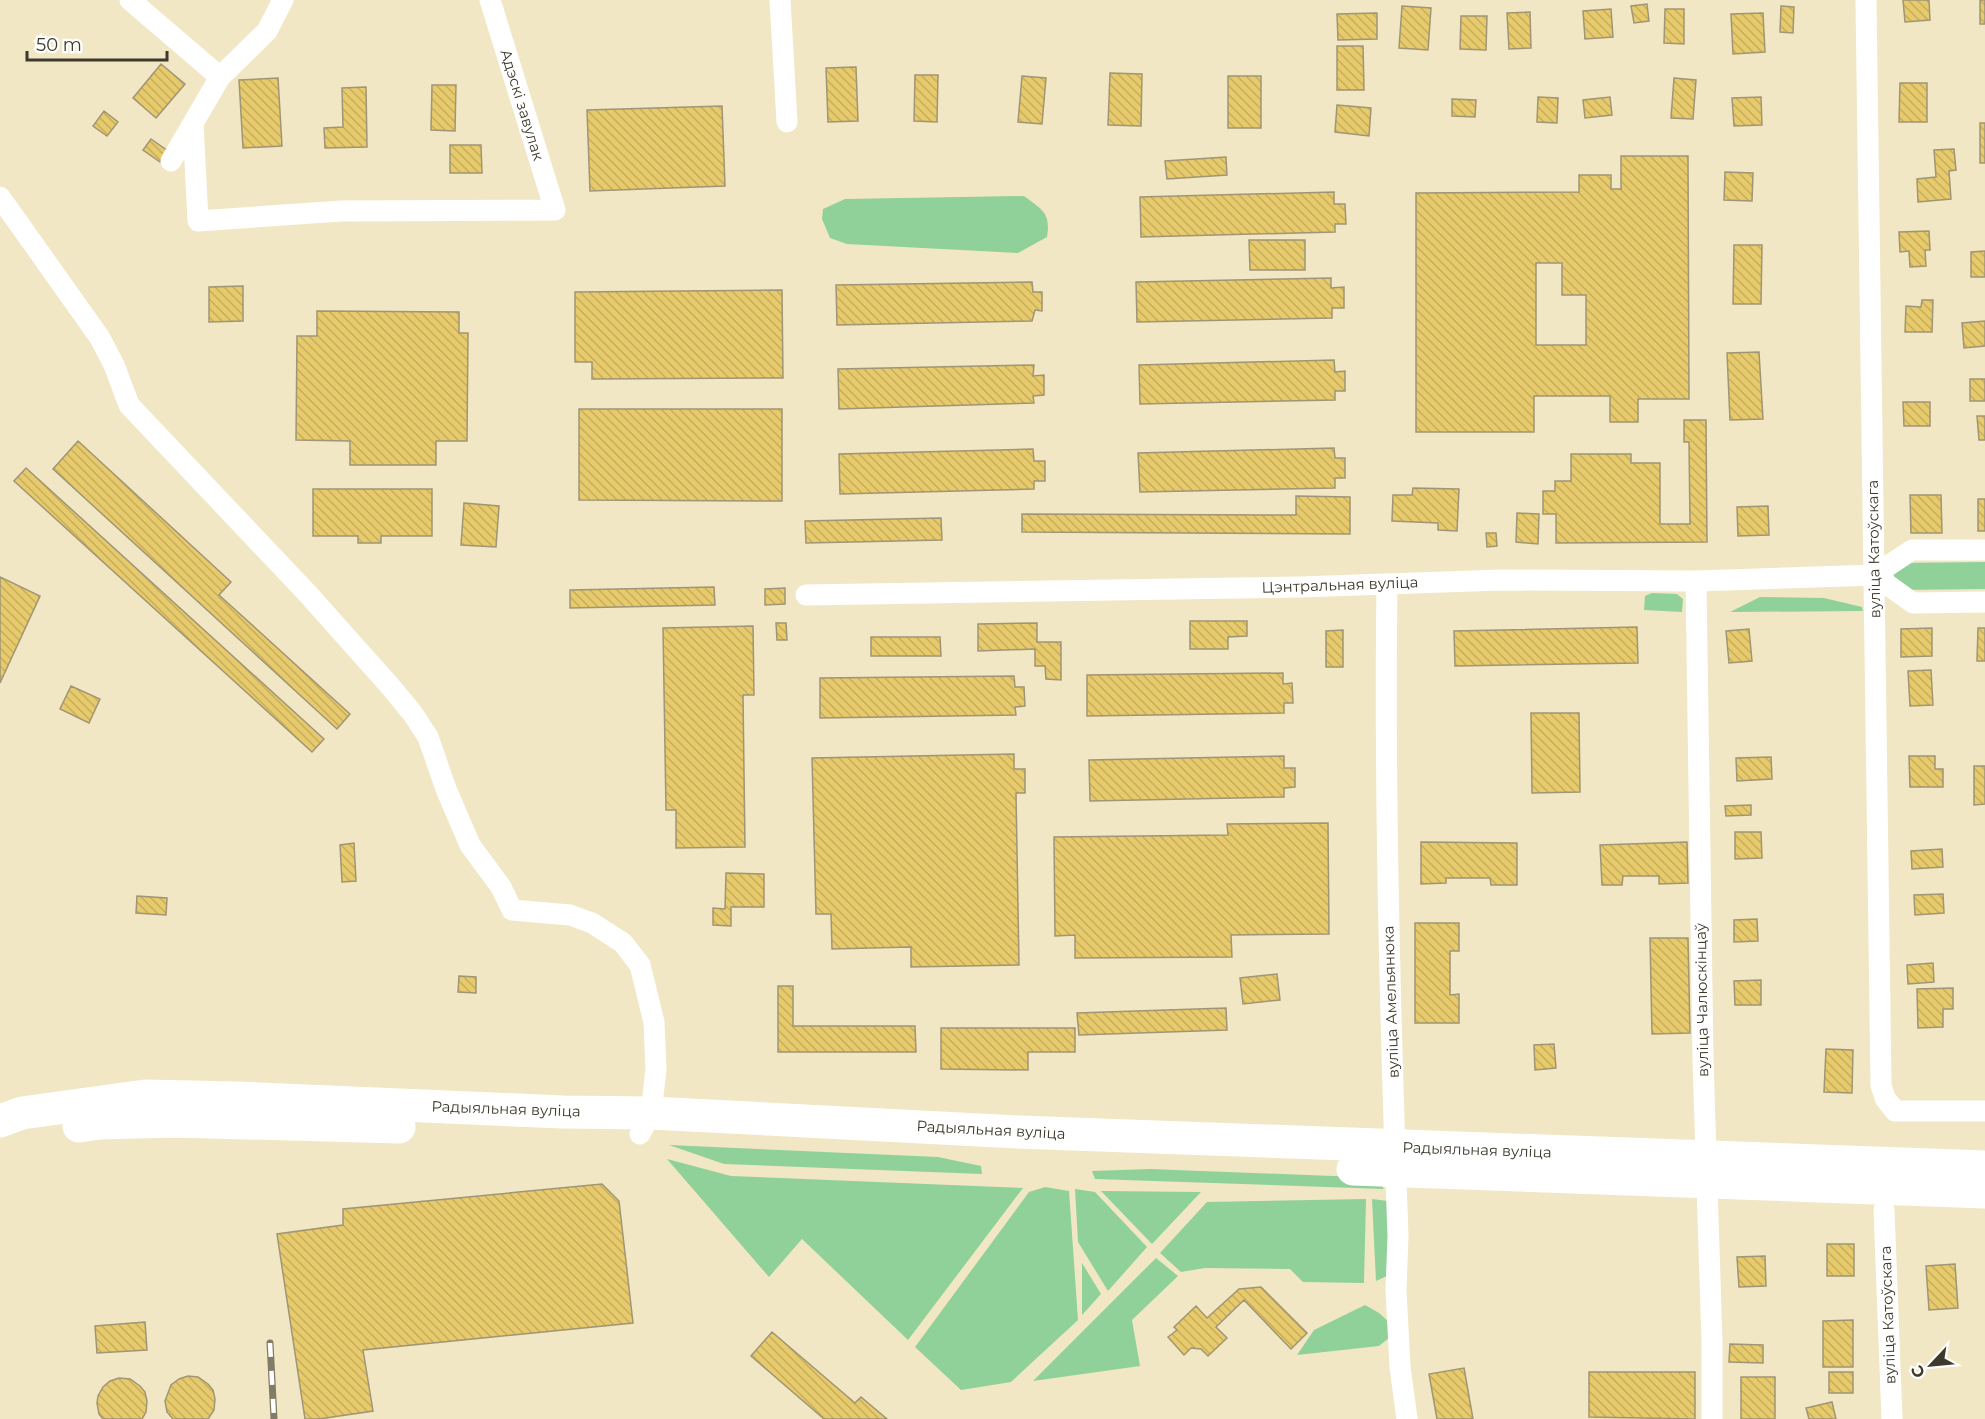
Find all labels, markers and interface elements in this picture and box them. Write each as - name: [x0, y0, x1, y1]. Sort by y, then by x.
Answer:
- scale bar: [27, 24, 166, 62]
- text: 50 m: [36, 34, 82, 56]
- street label: Адэскі завулак: [497, 47, 549, 163]
- street label: вуліца Катоўскага: [1863, 480, 1884, 618]
- street label: Цэнтральная вуліца: [1261, 572, 1419, 597]
- street label: вуліца Чалюскінцаў: [1691, 922, 1712, 1077]
- street label: вуліца Амельянюка: [1378, 925, 1403, 1079]
- street label: Радыяльная вуліца: [431, 1096, 581, 1121]
- street label: Радыяльная вуліца: [916, 1116, 1066, 1143]
- street label: Радыяльная вуліца: [1402, 1137, 1552, 1162]
- street label: вуліца Катоўскага: [1876, 1245, 1899, 1385]
- north arrow: [1901, 1335, 1961, 1395]
- text: С: [1907, 1362, 1929, 1381]

